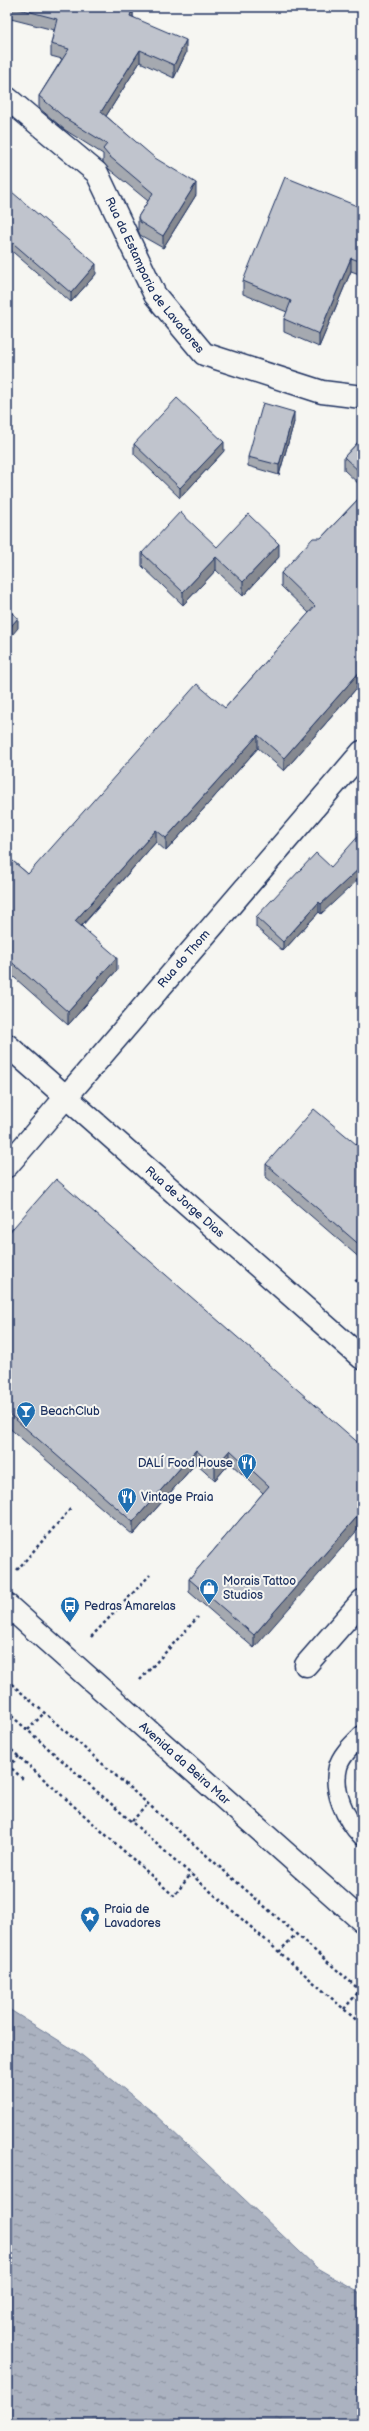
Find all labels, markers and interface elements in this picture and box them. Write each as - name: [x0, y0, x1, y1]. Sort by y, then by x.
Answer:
- street label: Rua da Estamparia de Lavadores: [102, 194, 208, 356]
- street label: Rua do Thom: [155, 927, 213, 991]
- street label: Rua de Jorge Dias: [142, 1163, 228, 1241]
- bar icon: BeachClub: [15, 1400, 37, 1428]
- place label: BeachClub: [40, 1404, 100, 1419]
- restaurant icon: DALÍ Food House: [236, 1452, 258, 1480]
- place label: DALÍ Food House: [138, 1454, 233, 1471]
- restaurant icon: Vintage Praia: [116, 1486, 138, 1514]
- place label: Vintage Praia: [141, 1490, 214, 1505]
- place label: Morais Tattoo Studios: [223, 1574, 296, 1603]
- shop icon: Morais Tattoo Studios: [198, 1577, 220, 1605]
- bus stop icon: Pedras Amarelas: [59, 1595, 81, 1623]
- place label: Pedras Amarelas: [84, 1599, 176, 1614]
- street label: Avenida da Beira Mar: [136, 1719, 234, 1808]
- place label: Praia de Lavadores: [104, 1902, 161, 1931]
- place icon: Praia de Lavadores: [79, 1905, 101, 1933]

